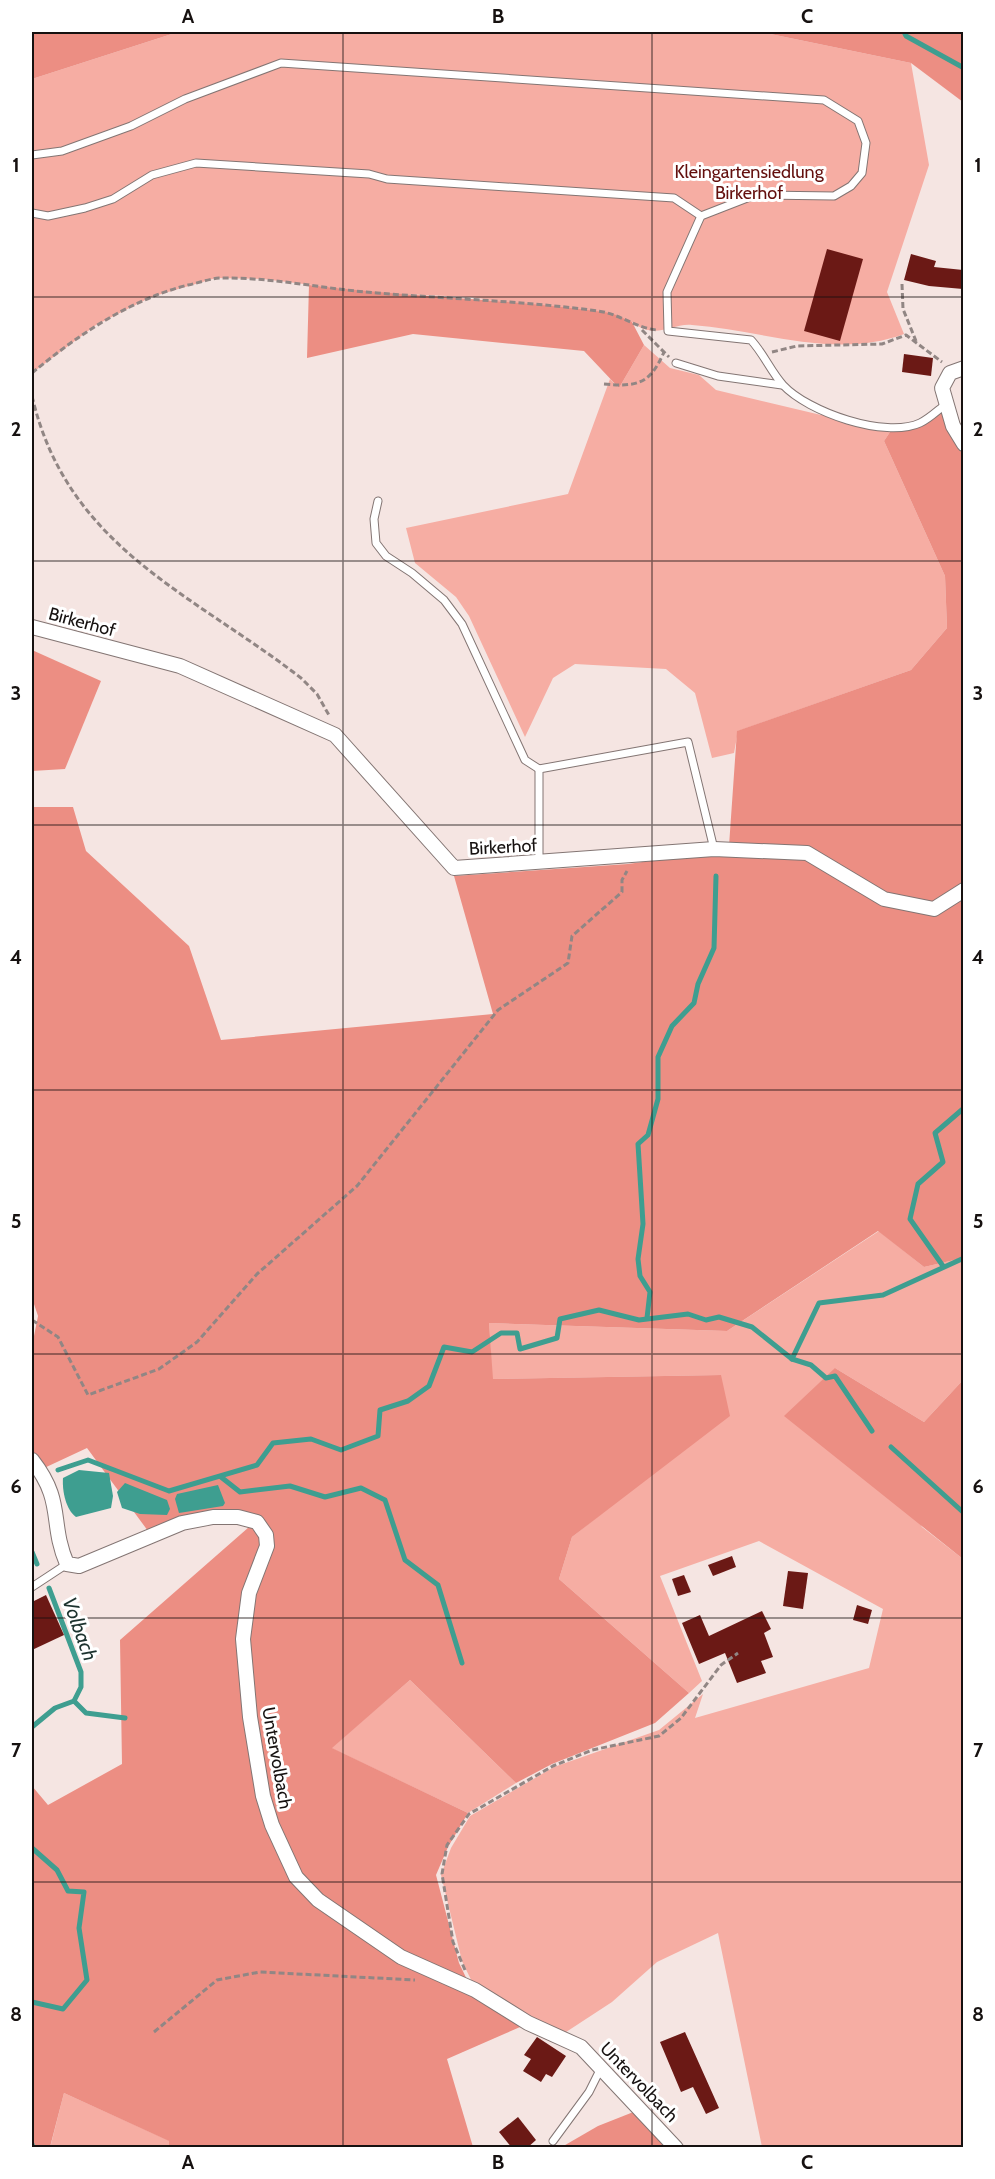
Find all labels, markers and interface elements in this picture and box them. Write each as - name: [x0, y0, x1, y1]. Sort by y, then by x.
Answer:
- text: A: [182, 4, 195, 28]
- text: B: [492, 4, 504, 28]
- text: C: [801, 4, 813, 28]
- text: 1: [12, 153, 20, 177]
- text: 1: [974, 153, 982, 177]
- park label: Kleingartensiedlung Birkerhof: [674, 161, 825, 204]
- text: 2: [11, 417, 21, 441]
- text: 2: [973, 417, 983, 441]
- street label: Birkerhof: [46, 603, 118, 641]
- text: 3: [11, 681, 21, 705]
- text: 3: [973, 681, 983, 705]
- street label: Birkerhof: [468, 834, 538, 860]
- text: 4: [10, 945, 22, 969]
- text: 4: [972, 945, 984, 969]
- text: 5: [11, 1209, 21, 1233]
- text: 5: [973, 1209, 983, 1233]
- text: 6: [10, 1474, 22, 1498]
- text: 6: [972, 1474, 984, 1498]
- water label: Volbach: [58, 1594, 102, 1664]
- street label: Untervolbach: [257, 1705, 297, 1811]
- text: 7: [11, 1738, 22, 1762]
- text: 7: [973, 1738, 984, 1762]
- text: 8: [10, 2002, 22, 2026]
- text: 8: [972, 2002, 984, 2026]
- street label: Untervolbach: [595, 2037, 683, 2127]
- text: A: [182, 2150, 195, 2174]
- text: B: [492, 2150, 504, 2174]
- text: C: [801, 2150, 813, 2174]

